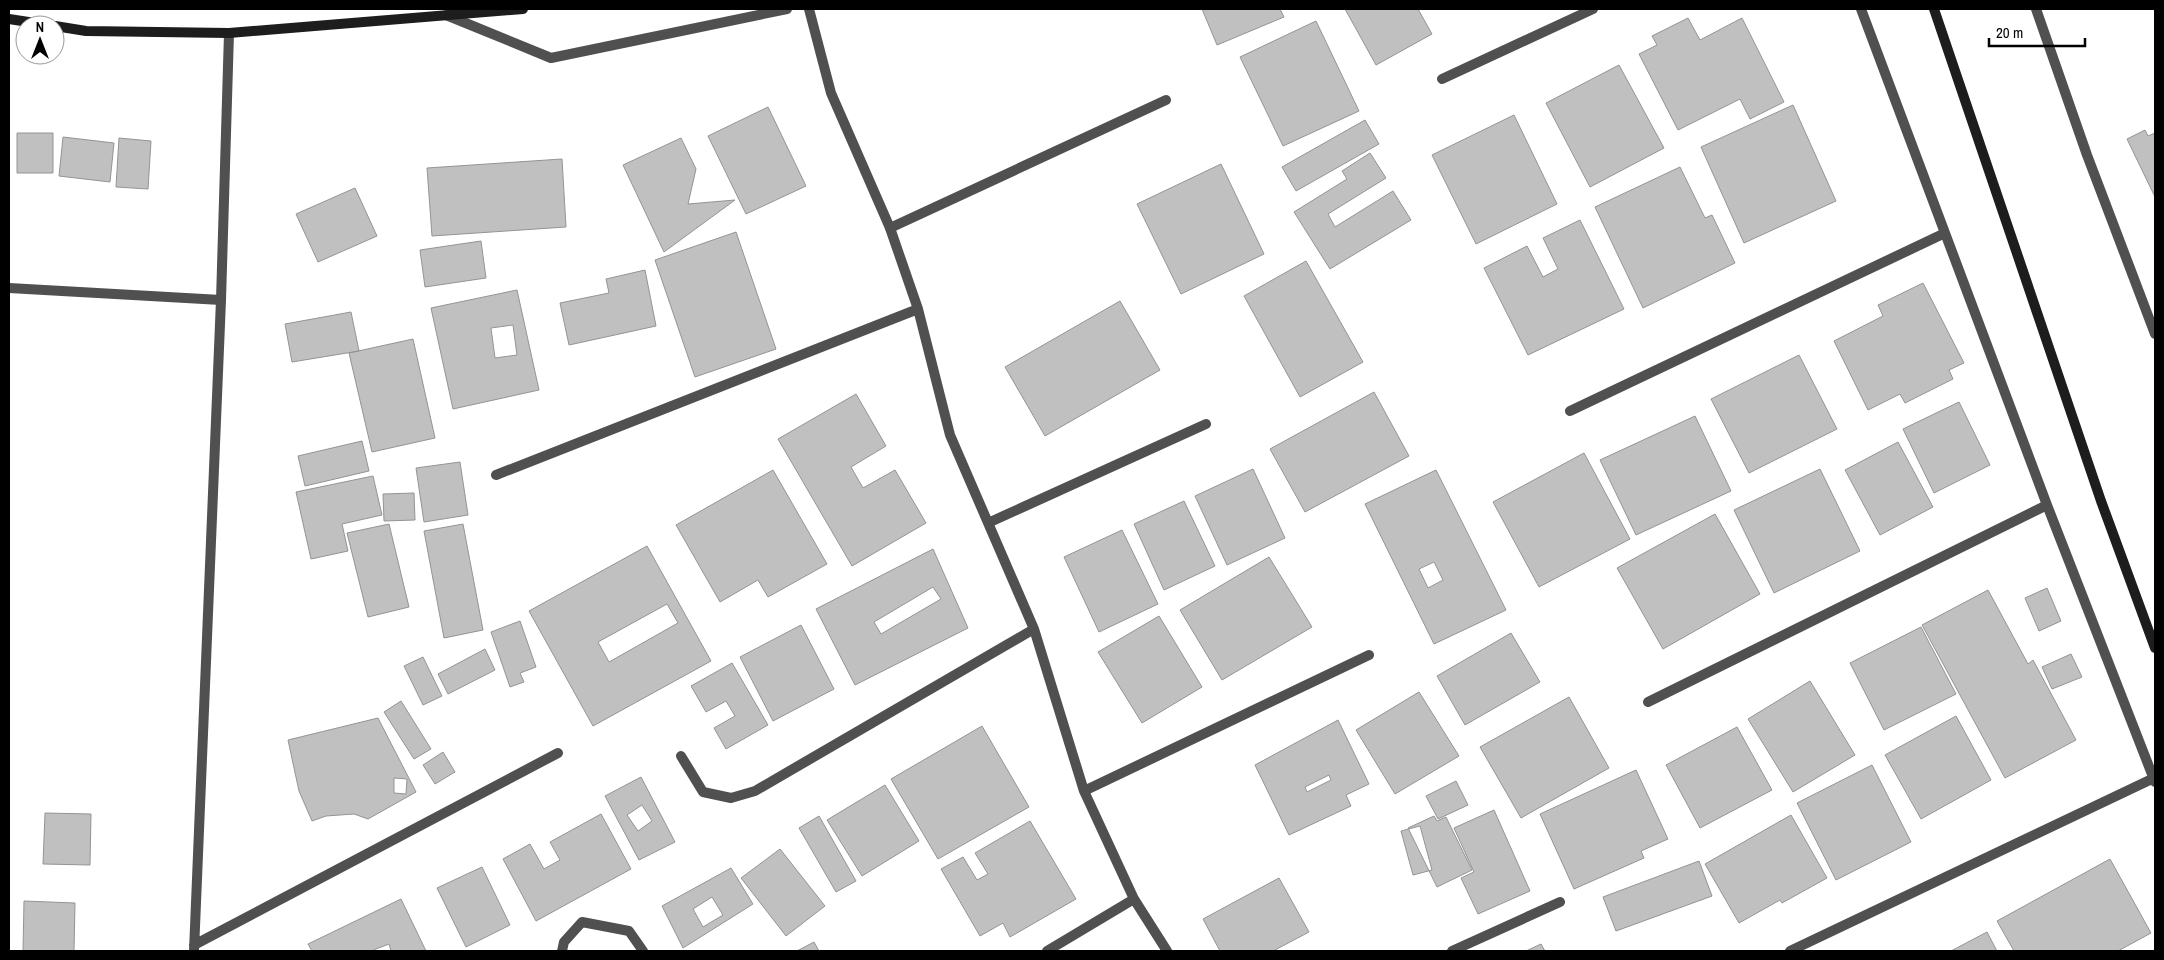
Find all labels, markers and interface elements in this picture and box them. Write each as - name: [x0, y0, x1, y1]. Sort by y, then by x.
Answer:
- north arrow: [15, 15, 65, 65]
- scale bar: [1989, 15, 2085, 47]
- text: N: [36, 18, 44, 36]
- text: 20 m: [1996, 22, 2023, 43]

